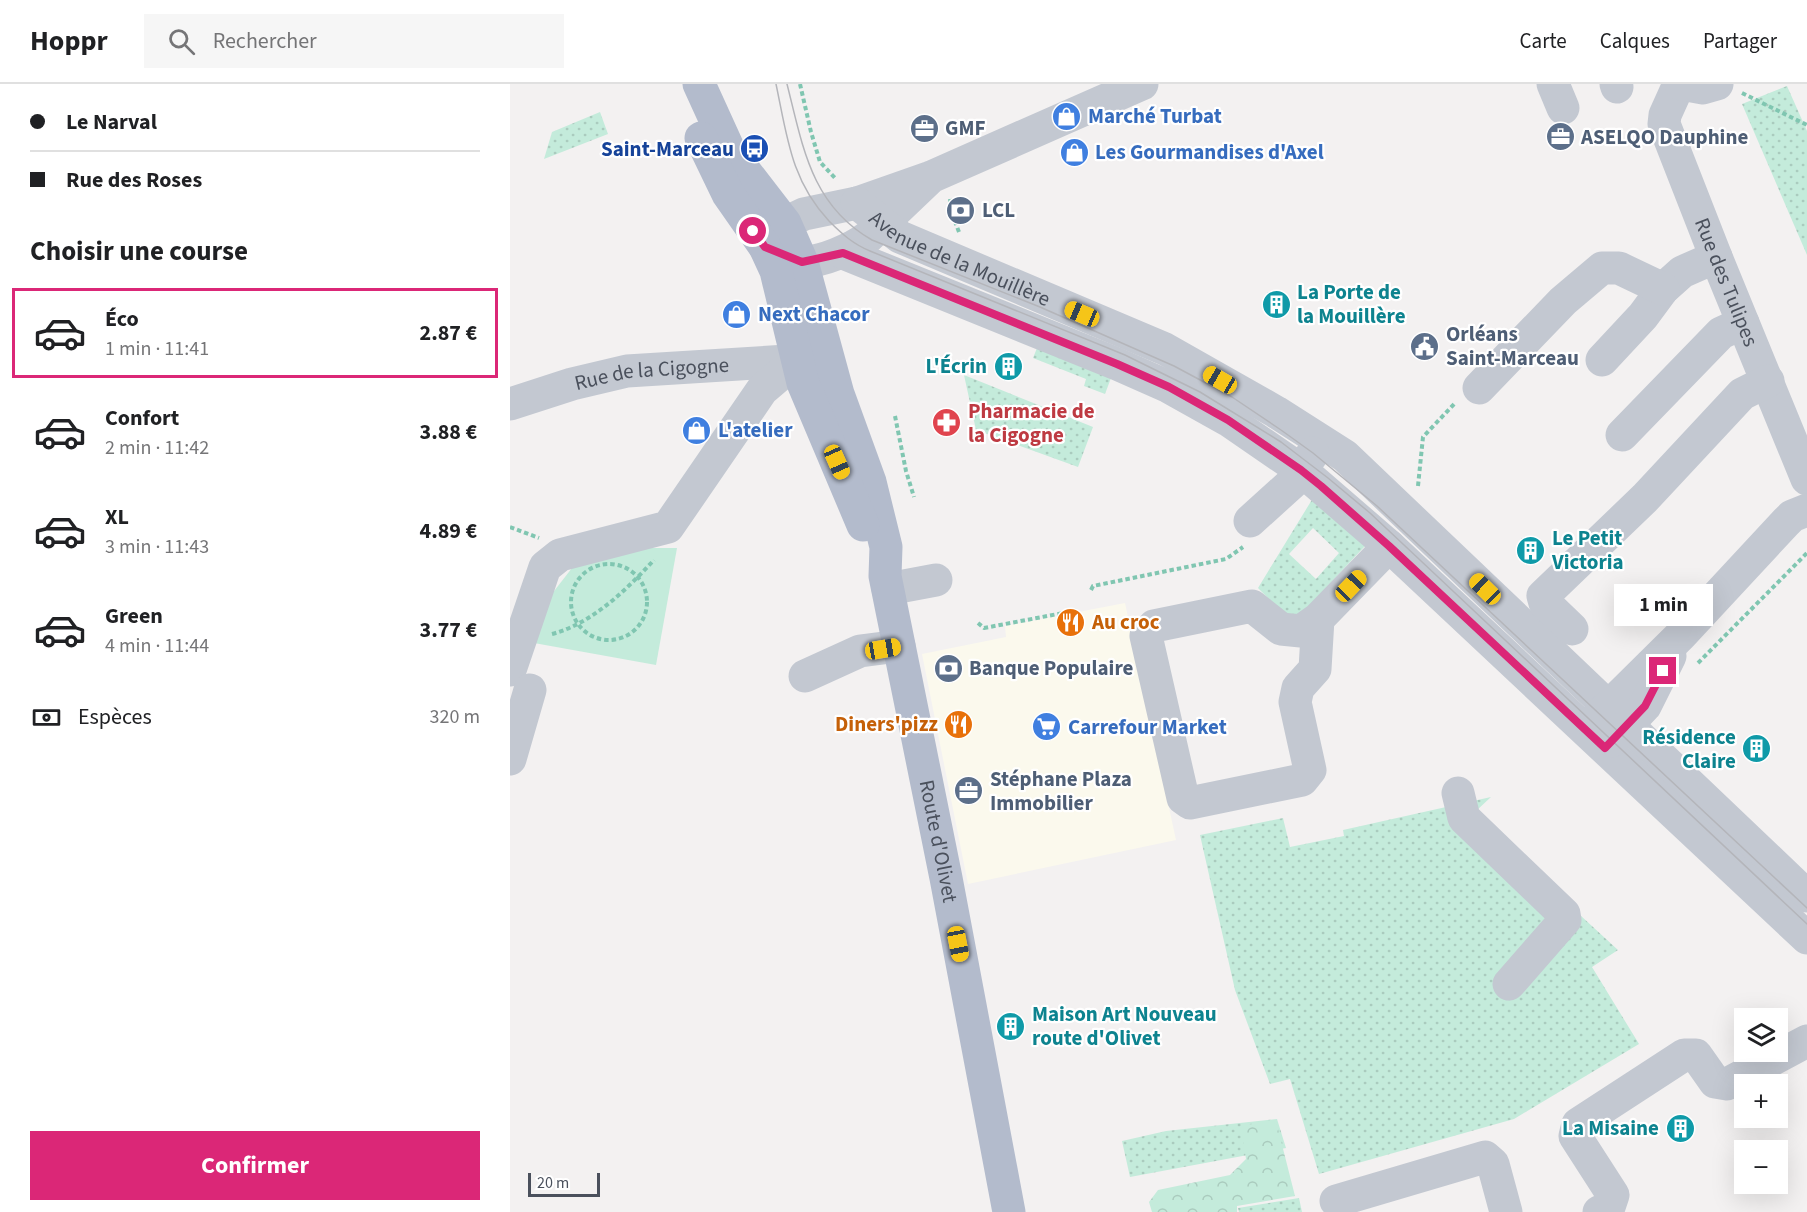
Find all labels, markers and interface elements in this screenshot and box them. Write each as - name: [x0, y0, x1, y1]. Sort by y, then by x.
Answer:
- search box: [144, 14, 564, 68]
- text: Hoppr: [30, 21, 108, 61]
- icon: search: [165, 25, 198, 58]
- text: Rechercher: [213, 25, 317, 57]
- text: Carte: [1520, 26, 1567, 56]
- text: Calques: [1600, 26, 1670, 56]
- text: Partager: [1703, 26, 1777, 56]
- shop icon: Marché Turbat: [1051, 100, 1083, 132]
- place label: Marché Turbat: [1088, 101, 1222, 131]
- text: Le Narval: [66, 106, 157, 138]
- office icon: GMF: [908, 112, 940, 144]
- place label: GMF: [945, 113, 985, 143]
- office icon: ASELQO Dauphine: [1544, 121, 1576, 153]
- place label: ASELQO Dauphine: [1580, 122, 1748, 152]
- bus stop icon: Saint-Marceau: [739, 133, 771, 165]
- place label: Saint-Marceau: [601, 134, 734, 164]
- shop icon: Les Gourmandises d'Axel: [1058, 136, 1090, 168]
- place label: Les Gourmandises d'Axel: [1095, 137, 1324, 167]
- text: Rue des Roses: [66, 164, 202, 196]
- bank icon: LCL: [945, 194, 977, 226]
- place label: LCL: [982, 195, 1015, 225]
- street label: Avenue de la Mouillère: [863, 203, 1055, 314]
- street label: Rue des Tulipes: [1687, 213, 1766, 351]
- route start: [739, 217, 766, 244]
- text: Choisir une course: [30, 232, 248, 271]
- place label: La Porte de la Mouillère: [1297, 277, 1406, 331]
- building icon: La Porte de la Mouillère: [1260, 288, 1292, 320]
- shop icon: Next Chacor: [721, 298, 753, 330]
- place label: Next Chacor: [758, 299, 870, 329]
- car: [1062, 299, 1102, 329]
- text: Éco: [105, 303, 139, 335]
- icon: car: [33, 306, 87, 360]
- text: 2.87 €: [420, 317, 477, 349]
- place label: Orléans Saint-Marceau: [1446, 319, 1579, 373]
- public building icon: Orléans Saint-Marceau: [1409, 330, 1441, 362]
- text: 1 min · 11:41: [105, 335, 209, 363]
- street label: Rue de la Cigogne: [571, 350, 730, 398]
- building icon: L'Écrin: [992, 350, 1024, 382]
- place label: L'Écrin: [925, 351, 987, 381]
- car: [1200, 363, 1240, 397]
- place label: Pharmacie de la Cigogne: [968, 396, 1095, 450]
- text: Confort: [105, 402, 179, 434]
- icon: car: [33, 405, 87, 459]
- pharmacy icon: Pharmacie de la Cigogne: [931, 407, 963, 439]
- shop icon: L'atelier: [681, 414, 713, 446]
- place label: L'atelier: [718, 415, 793, 445]
- text: 3.88 €: [420, 416, 477, 448]
- text: 2 min · 11:42: [105, 434, 209, 462]
- car: [821, 442, 853, 482]
- text: XL: [105, 501, 129, 533]
- icon: car: [33, 504, 87, 558]
- text: 4.89 €: [420, 515, 477, 547]
- place label: Le Petit Victoria: [1551, 523, 1624, 577]
- text: 3 min · 11:43: [105, 533, 209, 561]
- building icon: Le Petit Victoria: [1515, 534, 1547, 566]
- car: [1332, 567, 1370, 605]
- car: [1466, 570, 1504, 608]
- callout: 1 min: [1614, 584, 1712, 626]
- text: 1 min: [1639, 591, 1688, 619]
- text: Green: [105, 600, 163, 632]
- icon: car: [33, 603, 87, 657]
- restaurant icon: Au croc: [1055, 606, 1087, 638]
- place label: Au croc: [1091, 607, 1160, 637]
- text: 3.77 €: [420, 614, 477, 646]
- text: 4 min · 11:44: [105, 632, 209, 660]
- car: [864, 637, 902, 661]
- bank icon: Banque Populaire: [932, 652, 964, 684]
- place label: Banque Populaire: [969, 653, 1134, 683]
- route end: [1649, 657, 1676, 684]
- icon: cash: [30, 701, 63, 734]
- text: Espèces: [78, 701, 152, 733]
- text: 320 m: [430, 703, 480, 731]
- restaurant icon: Diners'pizz: [943, 708, 975, 740]
- place label: Diners'pizz: [835, 709, 938, 739]
- supermarket icon: Carrefour Market: [1031, 711, 1063, 743]
- place label: Carrefour Market: [1068, 712, 1227, 742]
- place label: Résidence Claire: [1642, 722, 1736, 776]
- building icon: Résidence Claire: [1741, 733, 1773, 765]
- place label: Stéphane Plaza Immobilier: [990, 764, 1132, 818]
- office icon: Stéphane Plaza Immobilier: [953, 775, 985, 807]
- street label: Route d'Olivet: [912, 777, 965, 905]
- car: [946, 925, 970, 963]
- place label: Maison Art Nouveau route d'Olivet: [1032, 999, 1217, 1053]
- map controls: [1734, 1008, 1788, 1194]
- button: layers: [1734, 1008, 1788, 1062]
- building icon: Maison Art Nouveau route d'Olivet: [995, 1010, 1027, 1042]
- button: +: [1734, 1074, 1788, 1128]
- building icon: La Misaine: [1664, 1112, 1696, 1144]
- place label: La Misaine: [1562, 1113, 1659, 1143]
- button: Confirmer: [30, 1131, 480, 1200]
- button: −: [1734, 1140, 1788, 1194]
- scale bar: [528, 1170, 600, 1198]
- text: 20 m: [537, 1172, 569, 1194]

